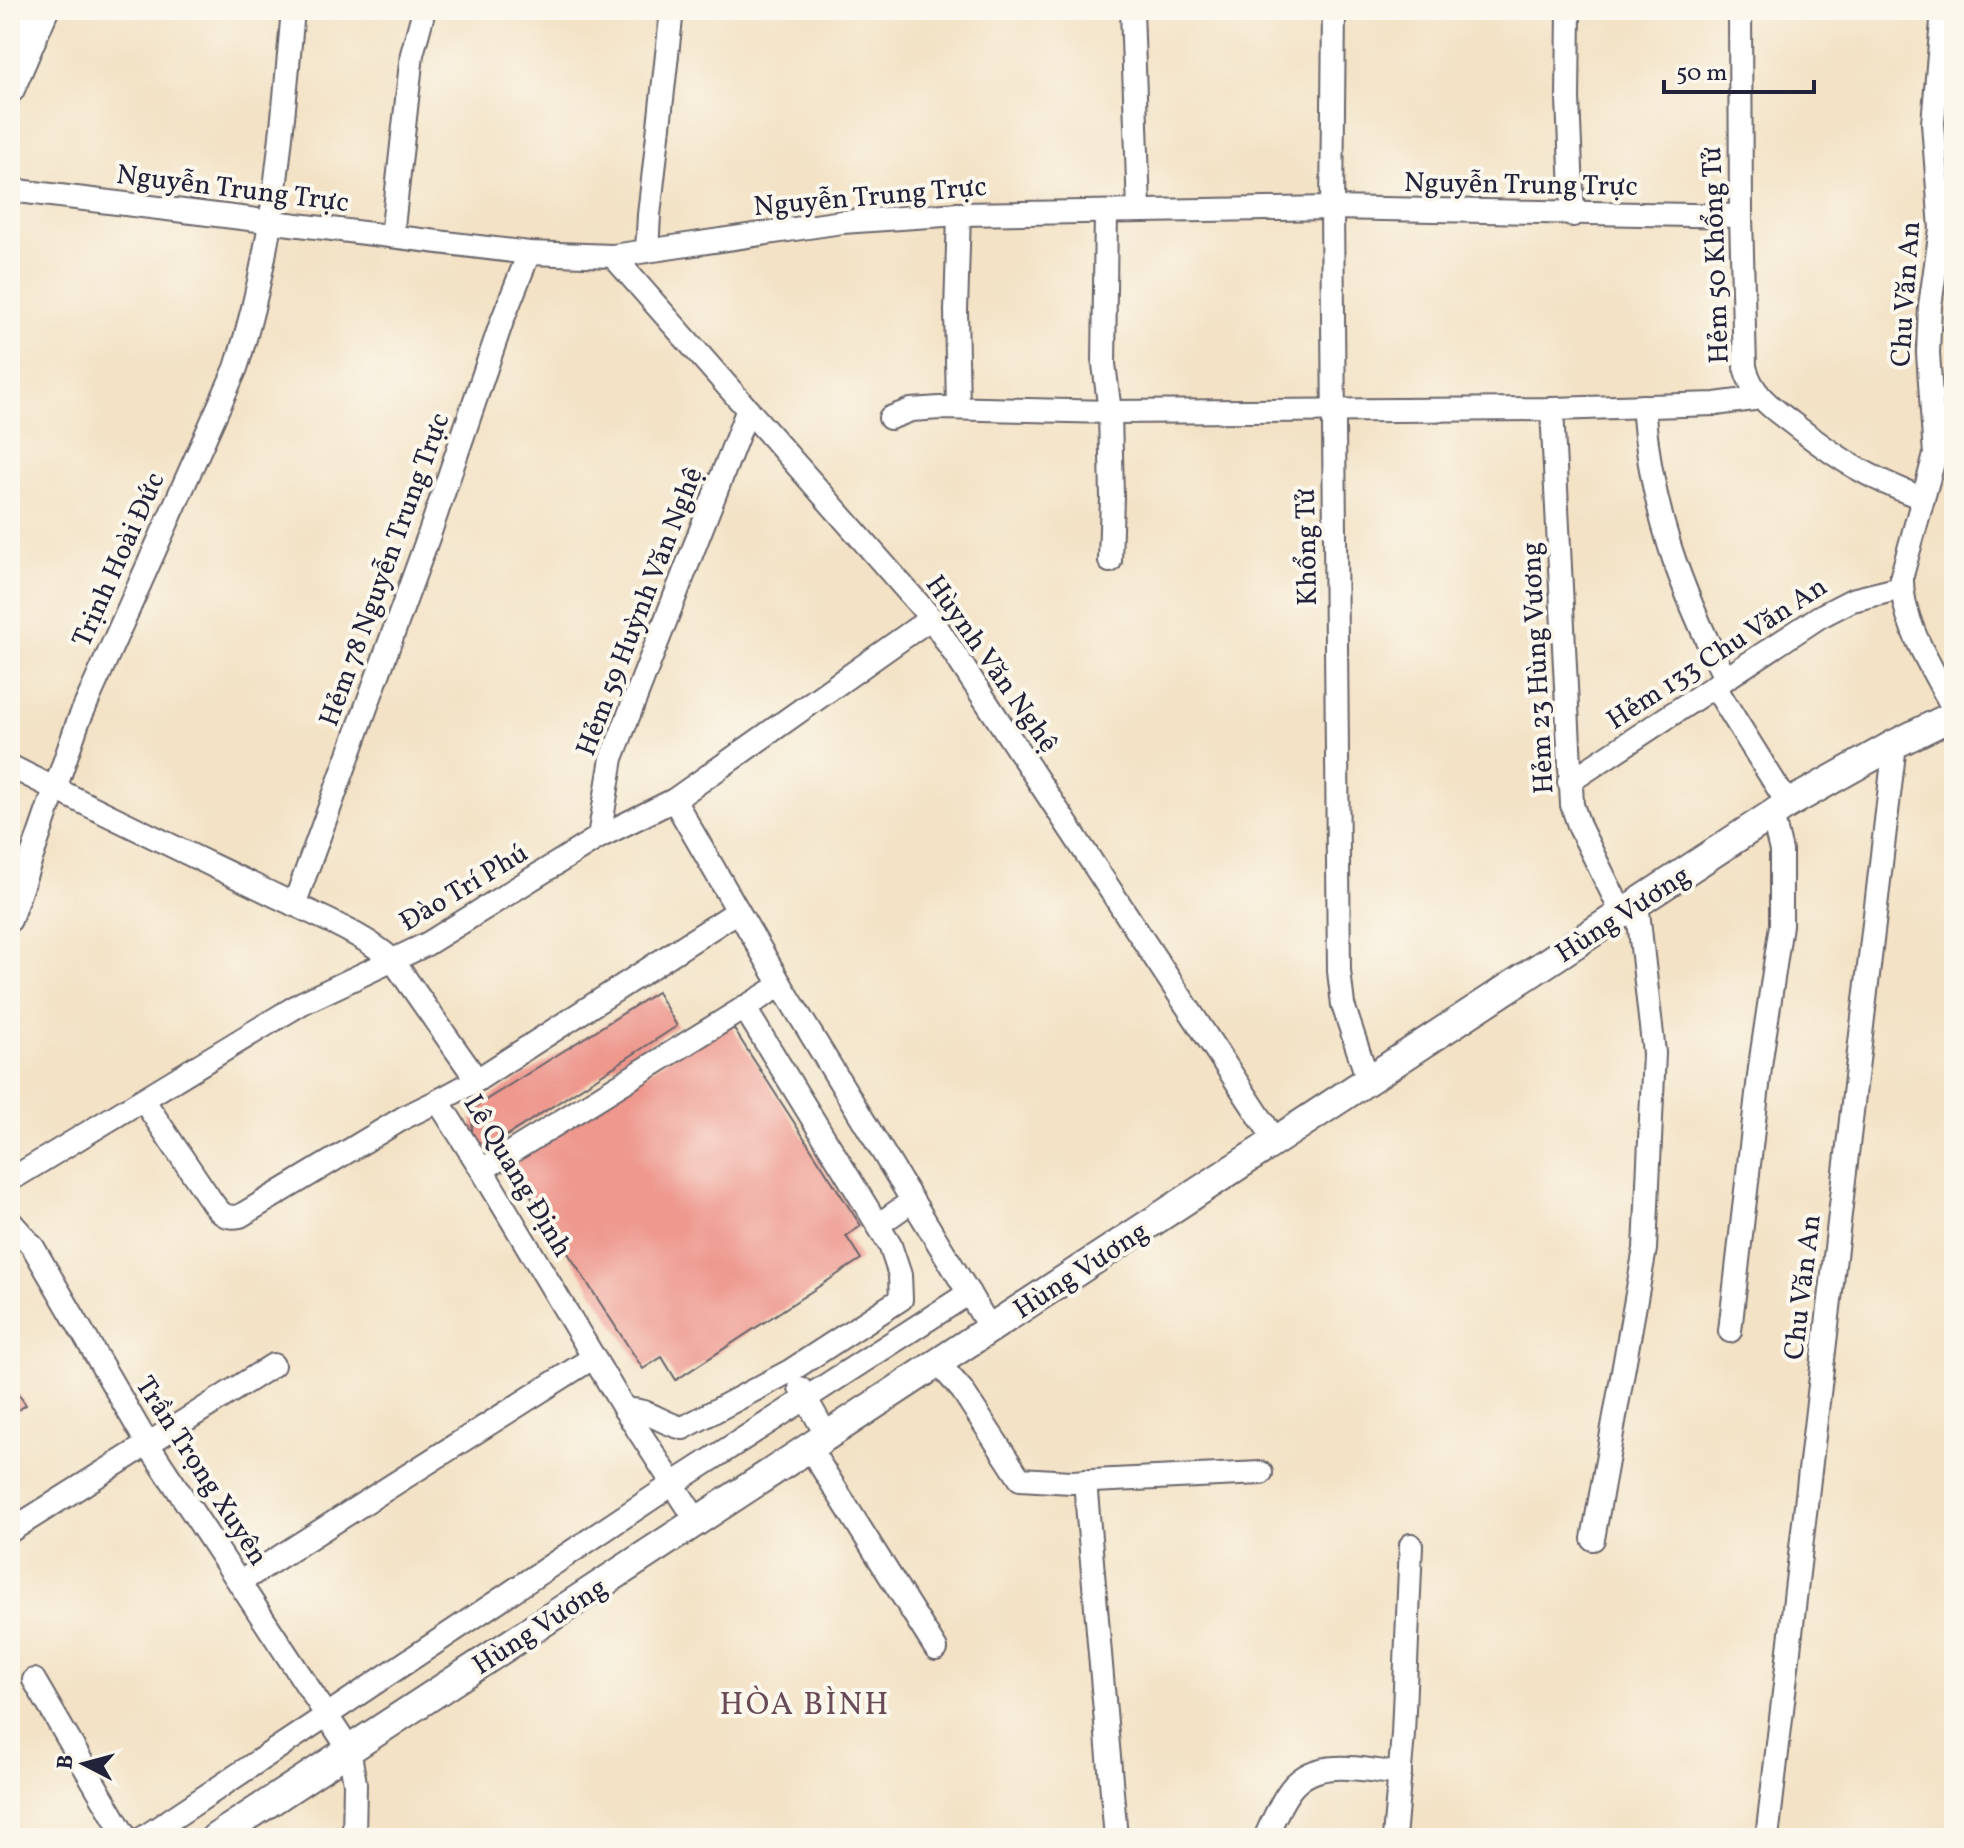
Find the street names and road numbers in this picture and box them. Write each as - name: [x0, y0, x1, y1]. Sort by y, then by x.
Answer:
- street label: Hẻm 50 Khổng Tử: [1693, 145, 1740, 364]
- street label: Nguyễn Trung Trực: [114, 156, 351, 223]
- street label: Nguyễn Trung Trực: [1404, 164, 1638, 207]
- street label: Nguyễn Trung Trực: [752, 168, 989, 227]
- street label: Chu Văn An: [1882, 220, 1931, 368]
- street label: Hẻm 78 Nguyễn Trung Trực: [310, 407, 460, 732]
- street label: Hẻm 59 Huỳnh Văn Nghệ: [567, 462, 713, 762]
- street label: Trịnh Hoài Đức: [63, 466, 175, 654]
- street label: Khổng Tử: [1287, 488, 1328, 606]
- street label: Hẻm 23 Hùng Vương: [1512, 541, 1565, 795]
- street label: Hùynh Văn Nghệ: [915, 568, 1067, 761]
- street label: Hẻm 133 Chu Văn An: [1599, 568, 1835, 740]
- street label: Đào Trí Phú: [393, 834, 536, 942]
- street label: Hùng Vương: [1548, 857, 1698, 973]
- street label: Lê Quang Định: [453, 1088, 581, 1265]
- street label: Chu Văn An: [1775, 1212, 1832, 1362]
- street label: Hùng Vương: [1006, 1213, 1156, 1329]
- street label: Trần Trọng Xuyên: [125, 1369, 277, 1574]
- street label: Hùng Vương: [465, 1569, 615, 1685]

